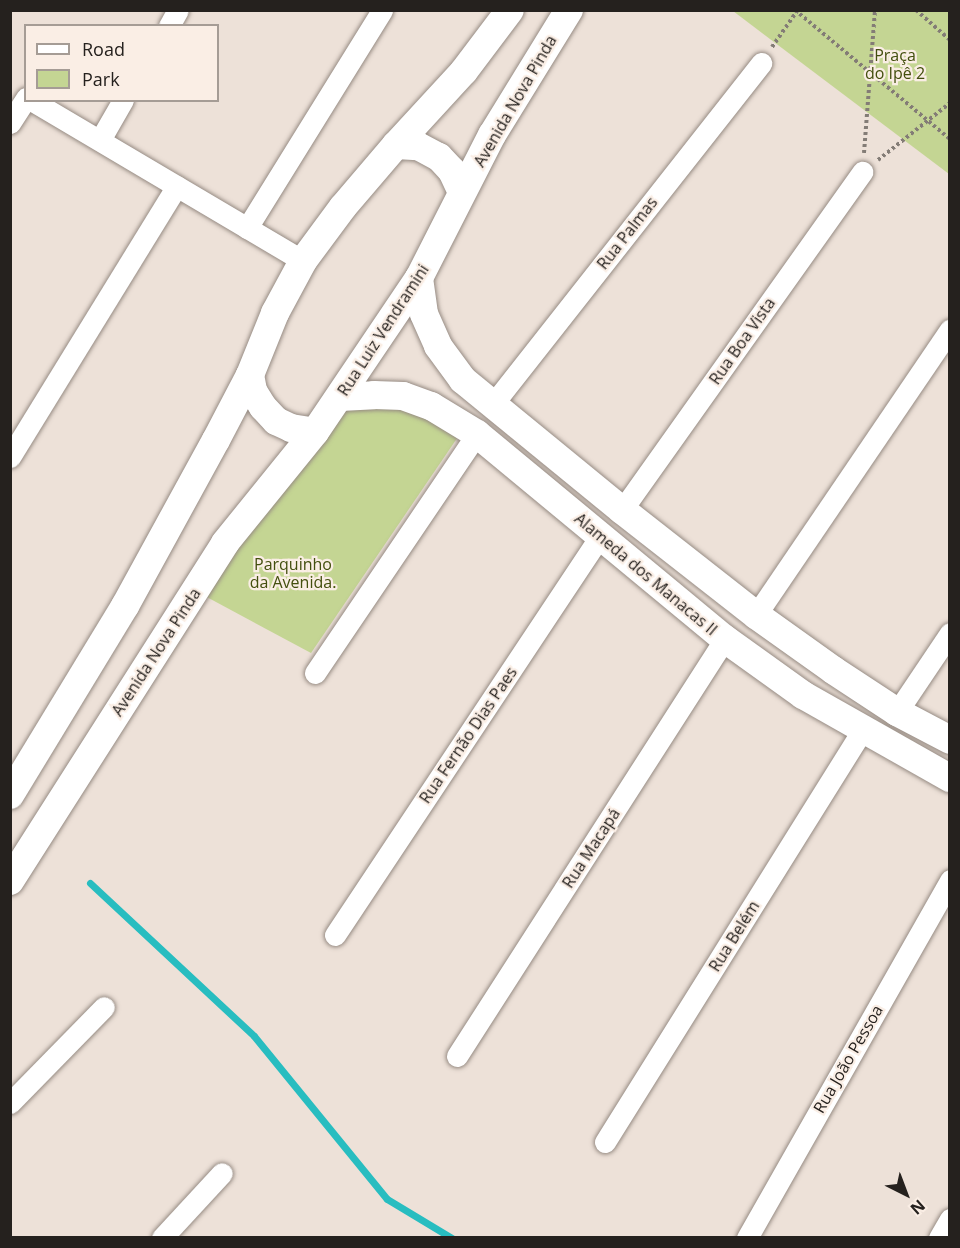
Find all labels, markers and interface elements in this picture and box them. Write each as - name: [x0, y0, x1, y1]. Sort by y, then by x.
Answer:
- legend: [24, 24, 219, 102]
- street label: Avenida Nova Pinda: [470, 32, 560, 170]
- text: Road: [82, 37, 125, 61]
- park label: Praça do Ipê 2: [865, 45, 925, 83]
- text: Park: [82, 67, 120, 91]
- street label: Rua Palmas: [593, 193, 661, 273]
- street label: Rua Luiz Vendramini: [333, 261, 433, 399]
- street label: Rua Boa Vista: [705, 294, 779, 388]
- street label: Alameda dos Manacas II: [571, 509, 721, 639]
- park label: Parquinho da Avenida.: [250, 554, 336, 592]
- street label: Avenida Nova Pinda: [107, 584, 205, 720]
- street label: Rua Fernão Dias Paes: [415, 663, 521, 807]
- street label: Rua Macapá: [558, 805, 624, 891]
- street label: Rua Belém: [705, 897, 763, 975]
- street label: Rua João Pessoa: [809, 1002, 887, 1116]
- north arrow: [876, 1164, 936, 1224]
- text: N: [906, 1195, 930, 1220]

